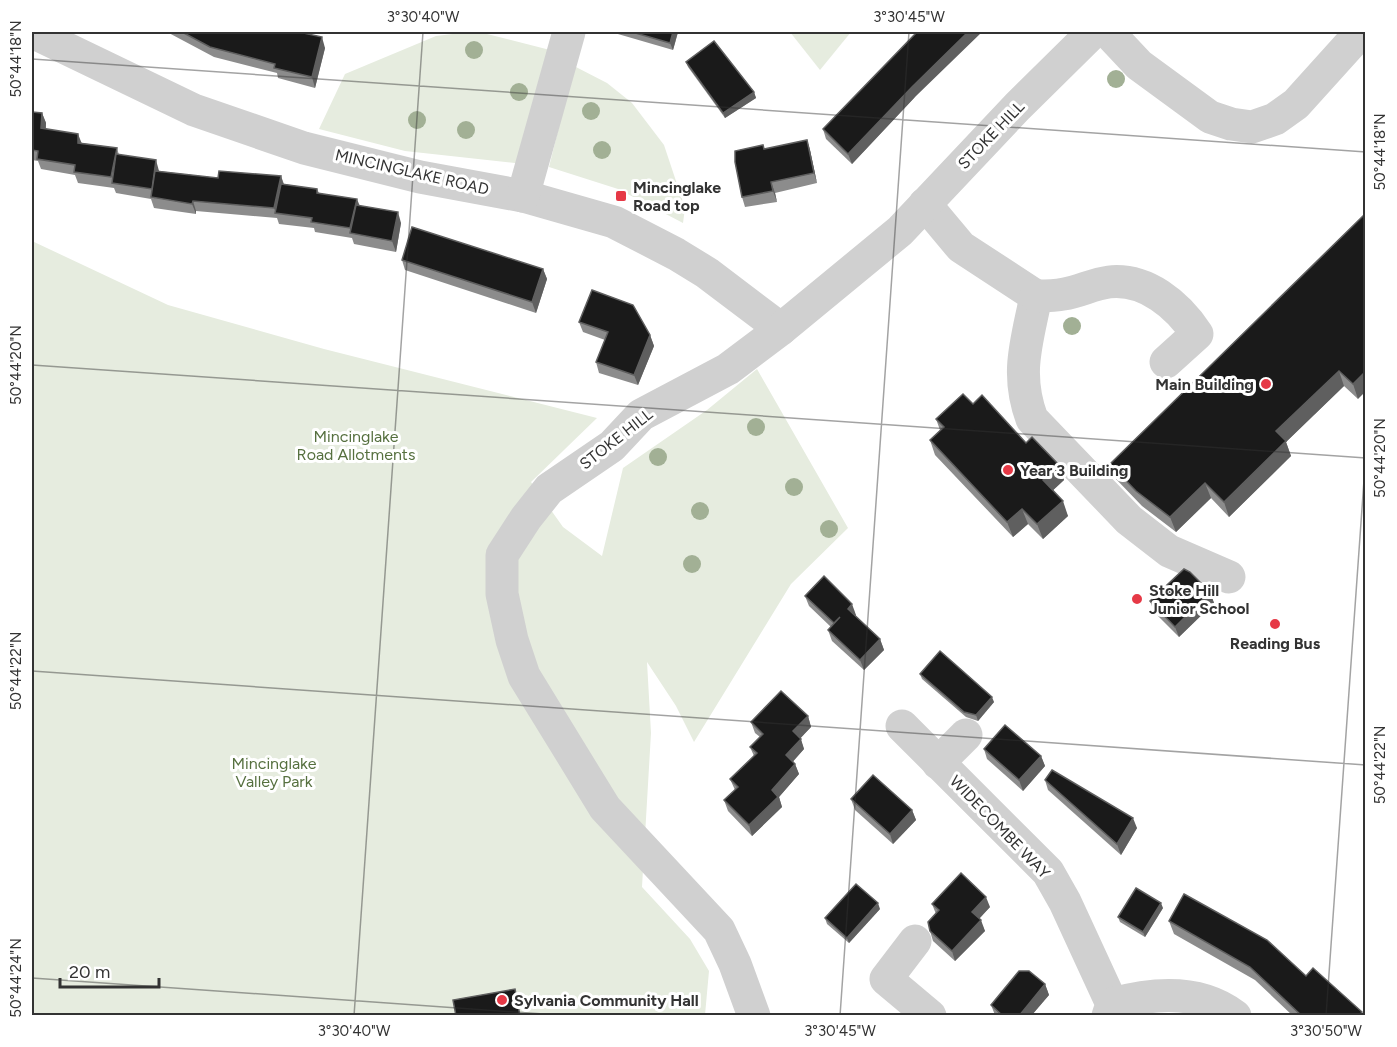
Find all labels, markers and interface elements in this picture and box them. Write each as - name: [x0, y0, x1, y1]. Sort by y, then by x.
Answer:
- text: 3°30'40"W: [387, 8, 460, 26]
- text: 3°30'45"W: [873, 8, 945, 26]
- text: 50°44'18"N: [7, 20, 25, 98]
- street label: STOKE HILL: [954, 97, 1029, 173]
- text: 50°44'18"N: [1371, 113, 1389, 191]
- street label: MINCINGLAKE ROAD: [333, 145, 491, 199]
- place label: Mincinglake Road top: [633, 178, 721, 215]
- marker: Mincinglake Road top: [614, 189, 628, 203]
- text: 50°44'20"N: [7, 325, 25, 405]
- place label: Main Building: [1155, 375, 1254, 394]
- marker: Main Building: [1259, 377, 1273, 391]
- street label: STOKE HILL: [576, 404, 657, 473]
- text: 50°44'20"N: [1371, 418, 1389, 498]
- park label: Mincinglake Road Allotments: [297, 427, 415, 464]
- place label: Year 3 Building: [1020, 461, 1128, 480]
- marker: Year 3 Building: [1001, 463, 1015, 477]
- place label: Stoke Hill Junior School: [1149, 581, 1250, 618]
- marker: Stoke Hill Junior School: [1130, 592, 1144, 606]
- marker: Reading Bus: [1268, 617, 1282, 631]
- text: 50°44'22"N: [7, 632, 25, 710]
- place label: Reading Bus: [1230, 634, 1321, 653]
- text: 50°44'22"N: [1371, 726, 1389, 804]
- park label: Mincinglake Valley Park: [232, 754, 317, 791]
- street label: WIDECOMBE WAY: [946, 771, 1054, 883]
- text: 50°44'24"N: [7, 938, 25, 1018]
- scale bar: [60, 951, 159, 989]
- text: 20 m: [69, 961, 110, 983]
- place label: Sylvania Community Hall: [514, 991, 699, 1010]
- marker: Sylvania Community Hall: [495, 993, 509, 1007]
- text: 3°30'40"W: [318, 1022, 391, 1040]
- text: 3°30'45"W: [804, 1022, 876, 1040]
- text: 3°30'50"W: [1290, 1022, 1363, 1040]

